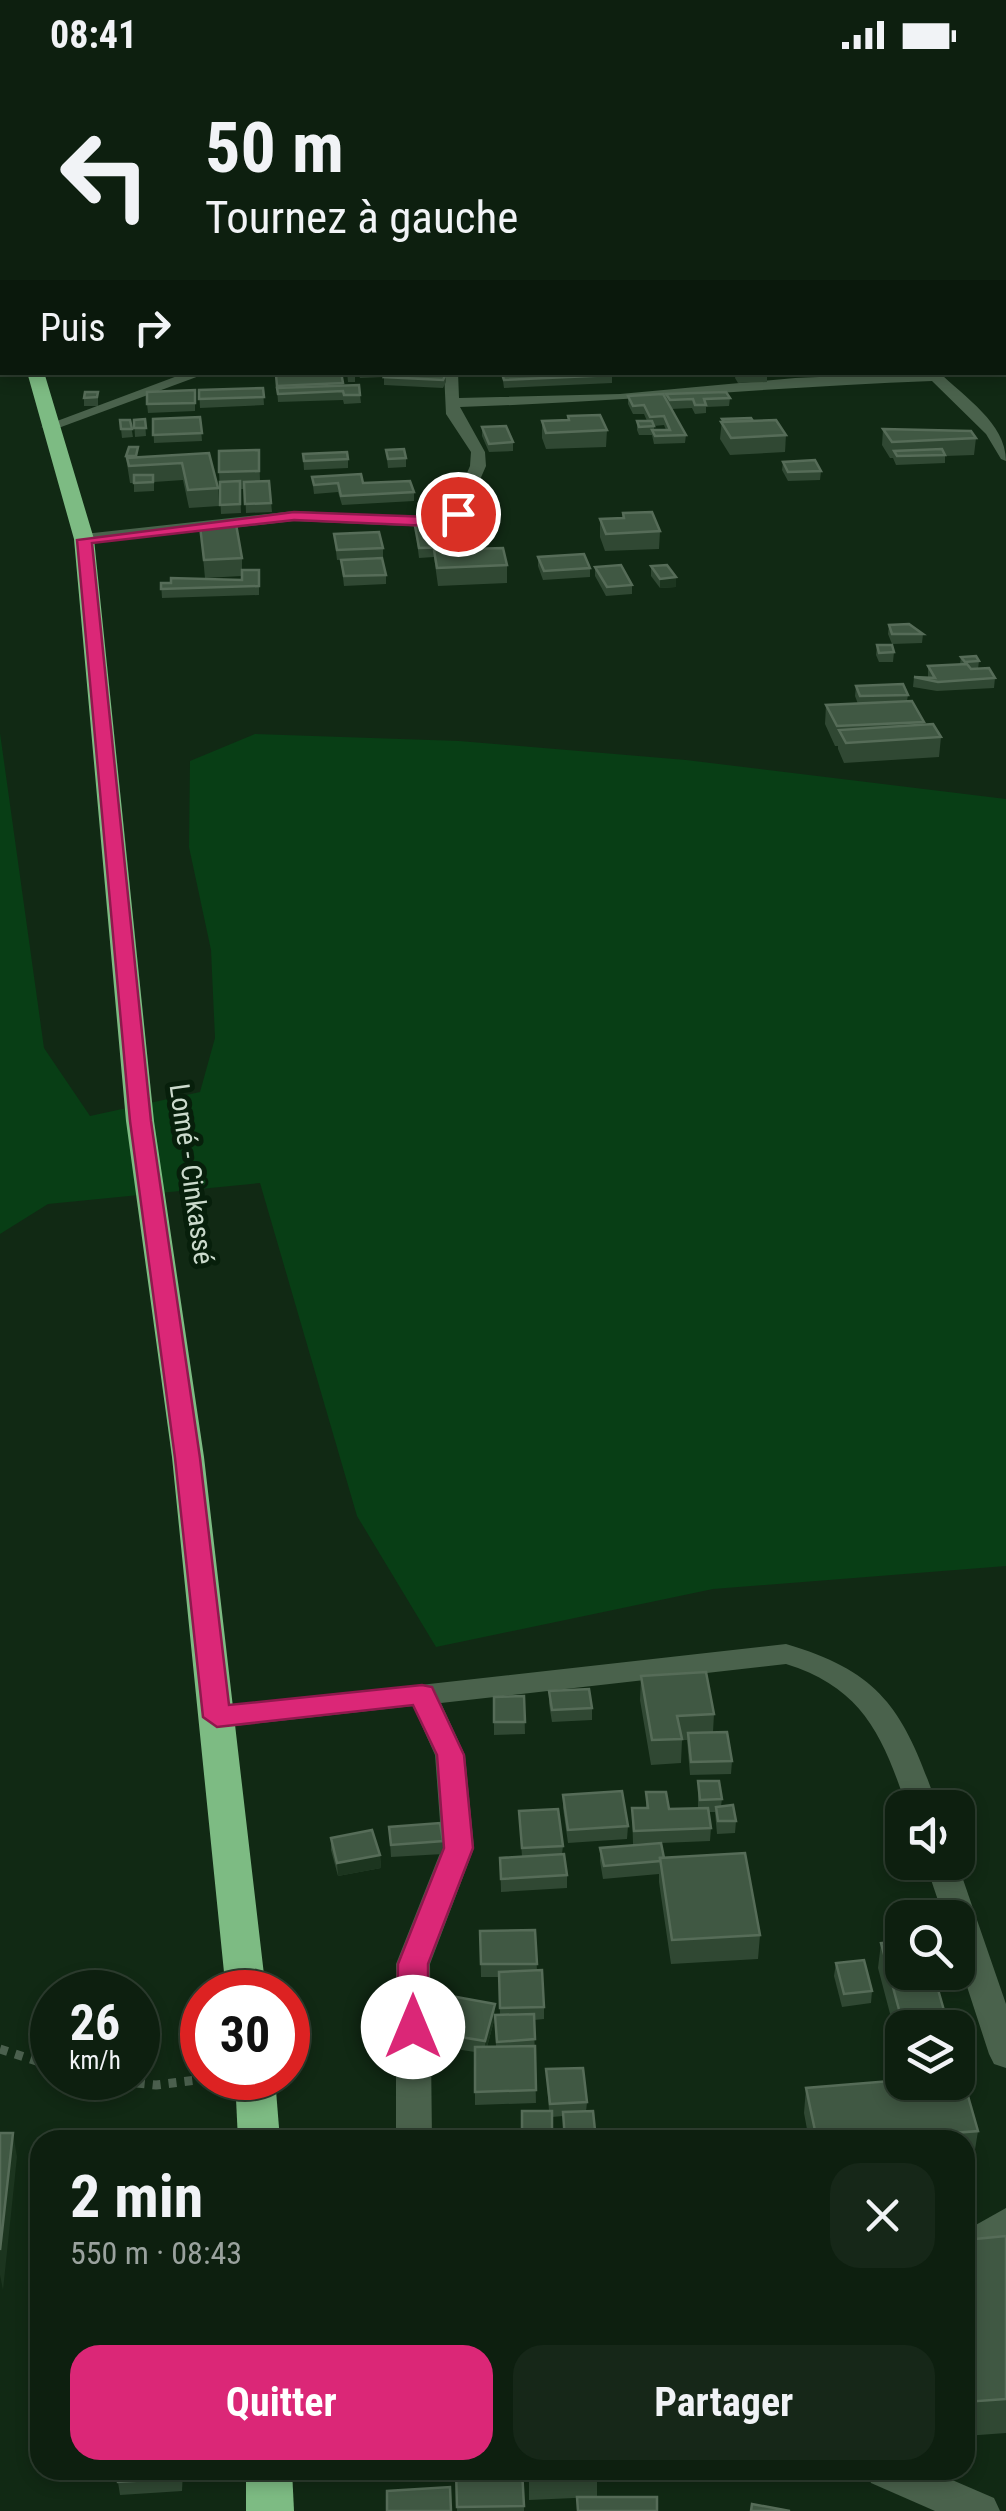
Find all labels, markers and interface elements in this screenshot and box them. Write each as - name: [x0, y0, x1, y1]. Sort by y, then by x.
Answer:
- text: 08:41: [50, 13, 137, 57]
- text: 50 m: [205, 107, 344, 189]
- icon: left: [40, 110, 170, 240]
- text: Tournez à gauche: [205, 191, 518, 244]
- icon: right: [125, 300, 180, 355]
- text: Puis: [40, 306, 105, 350]
- pin: [416, 472, 501, 557]
- icon: arrive: [431, 487, 486, 542]
- street label: Lomé - Cinkassé: [163, 1082, 221, 1266]
- map controls: [885, 1790, 975, 2100]
- button: sound: [885, 1790, 975, 1880]
- button: search: [885, 1900, 975, 1990]
- speed limit sign: 30: [180, 1970, 310, 2100]
- position arrow: [361, 1975, 465, 2079]
- text: 26: [70, 1994, 120, 2052]
- button: layers: [885, 2010, 975, 2100]
- text: km/h: [69, 2046, 121, 2075]
- text: 2 min: [70, 2161, 203, 2232]
- button: close: [830, 2163, 935, 2268]
- text: 550 m · 08:43: [70, 2234, 242, 2272]
- button: Quitter: [70, 2345, 493, 2460]
- button: Partager: [513, 2345, 935, 2460]

